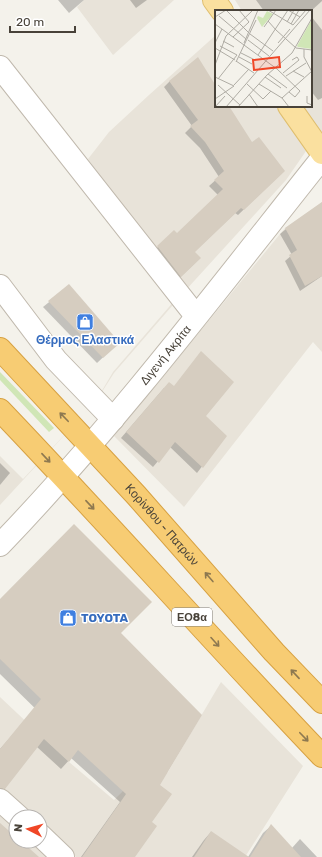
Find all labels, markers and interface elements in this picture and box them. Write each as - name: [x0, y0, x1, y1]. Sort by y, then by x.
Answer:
- scale bar: [10, 8, 75, 34]
- inset map: [215, 10, 312, 107]
- text: 20 m: [16, 15, 44, 29]
- shop icon: Θέρμος Ελαστικά: [75, 312, 95, 332]
- street label: Διγενή Ακρίτα: [137, 322, 194, 388]
- place label: Θέρμος Ελαστικά: [36, 333, 135, 347]
- one-way arrow: [59, 412, 68, 423]
- one-way arrow: [41, 453, 51, 463]
- street label: Κορίνθου - Πατρών: [122, 481, 202, 568]
- one-way arrow: [85, 500, 95, 510]
- one-way arrow: [204, 572, 213, 582]
- shop icon: TOYOTA: [58, 608, 78, 628]
- road number: ΕΟ8α: [172, 608, 212, 626]
- place label: TOYOTA: [81, 611, 128, 625]
- one-way arrow: [211, 637, 220, 648]
- one-way arrow: [291, 669, 300, 679]
- one-way arrow: [299, 732, 309, 742]
- north arrow: [8, 809, 48, 849]
- text: N: [12, 823, 25, 833]

